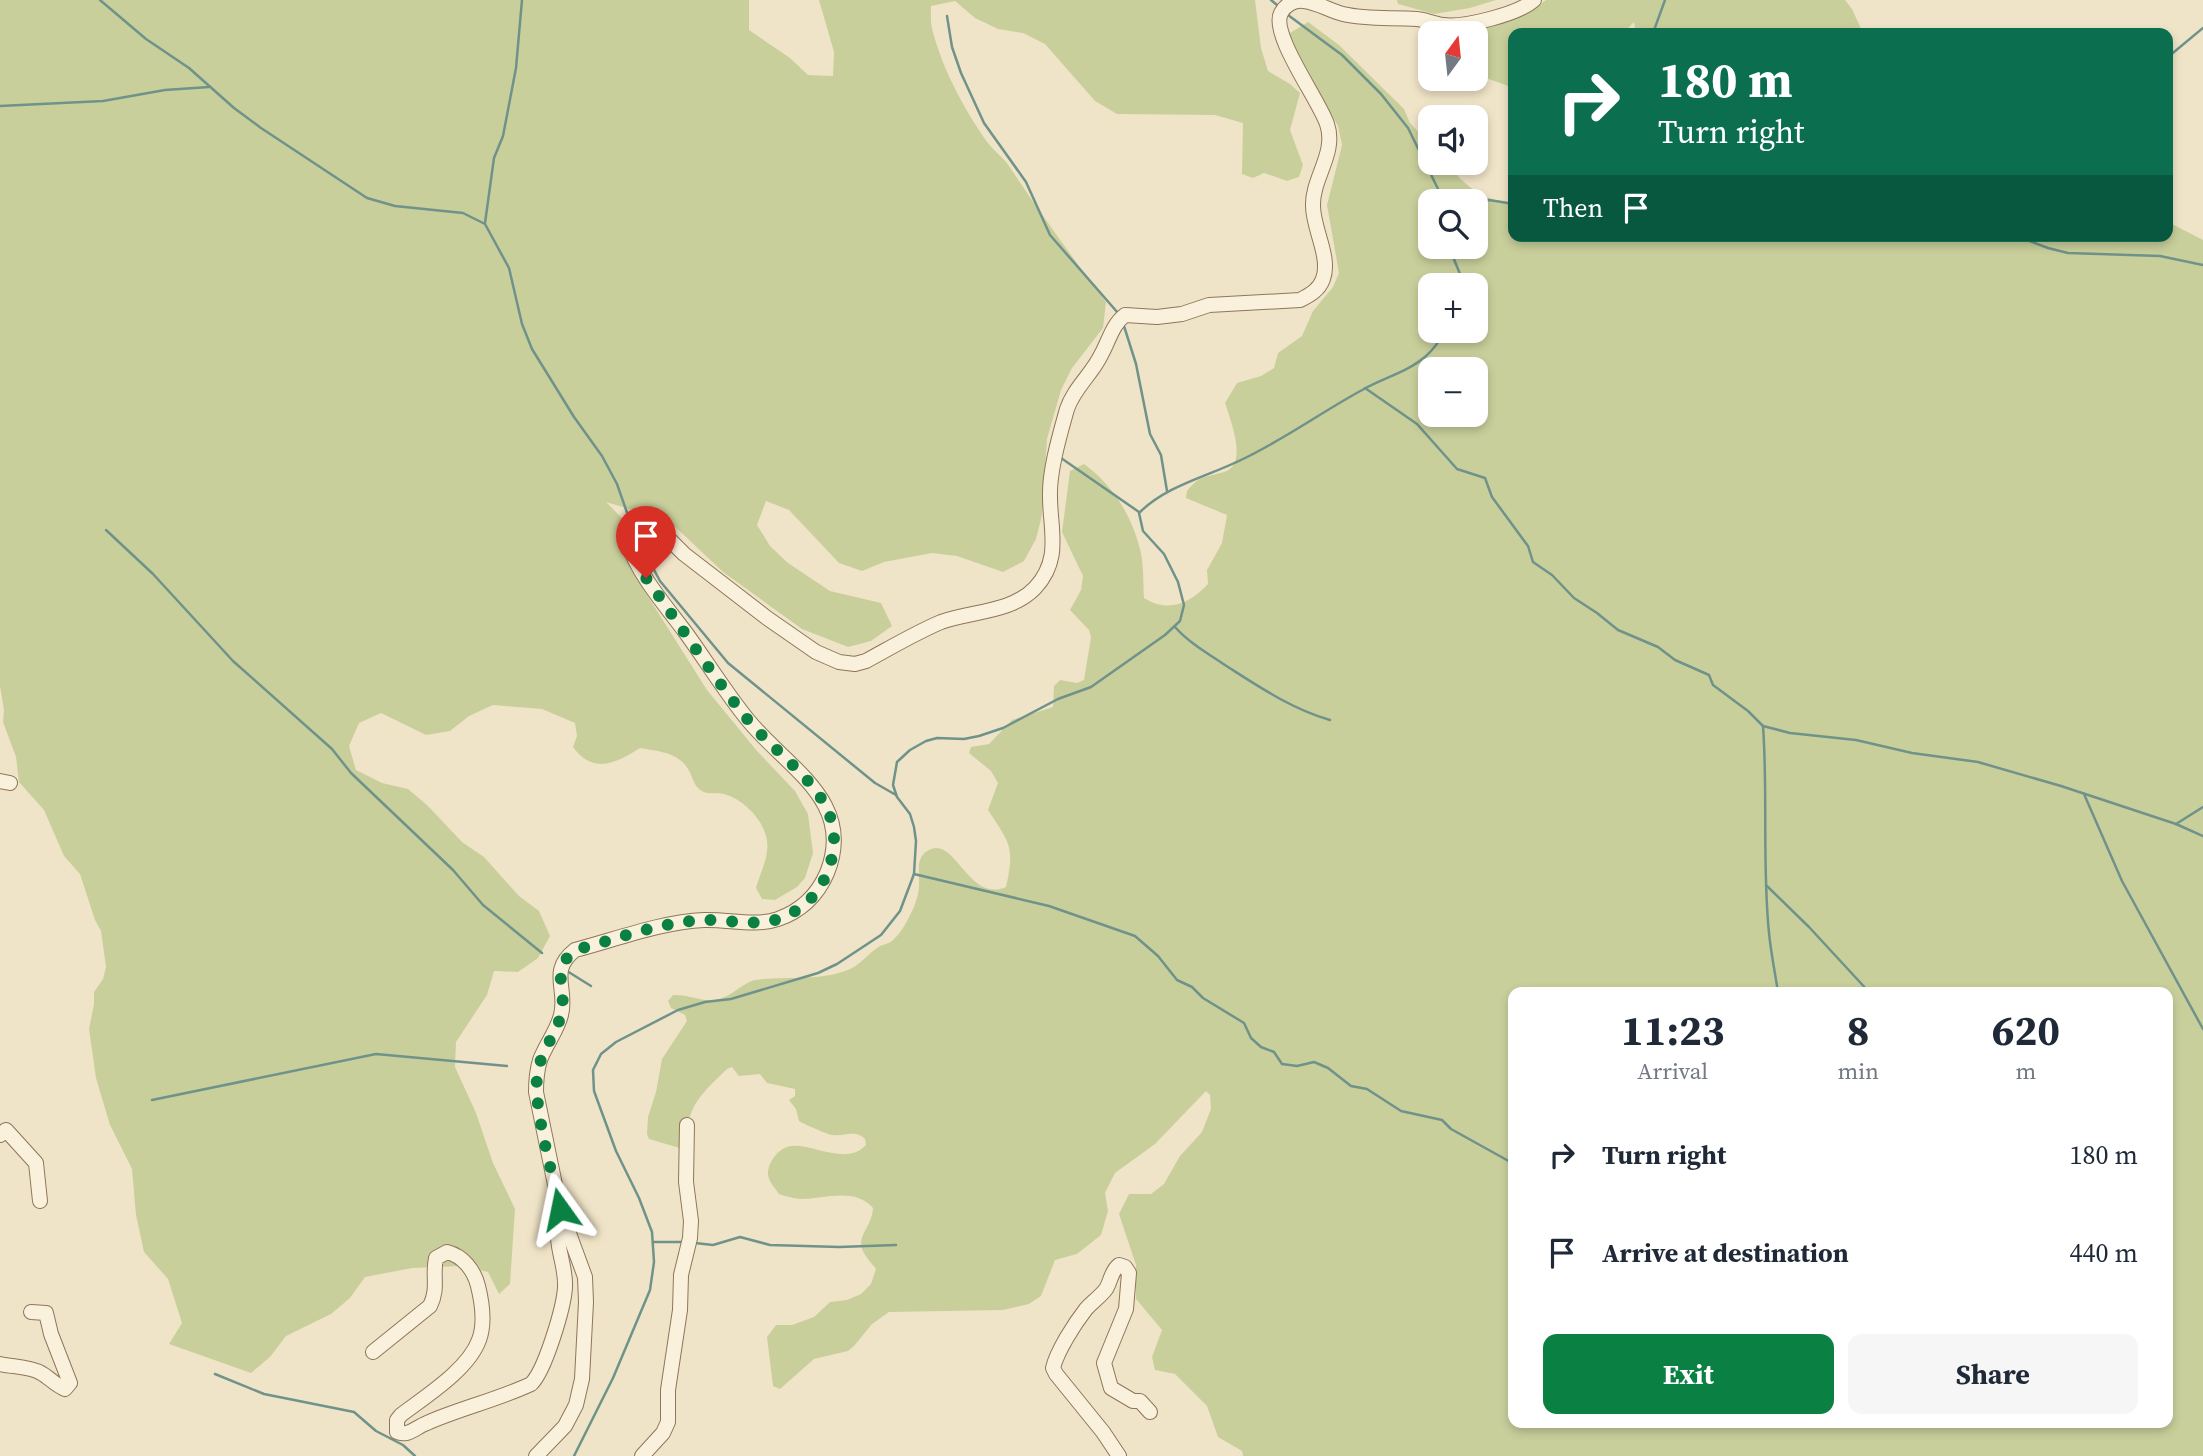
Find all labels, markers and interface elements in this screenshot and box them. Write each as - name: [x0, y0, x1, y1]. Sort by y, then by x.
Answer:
- north arrow: [1418, 21, 1488, 91]
- map controls: [1418, 21, 1488, 427]
- text: 180 m: [1658, 46, 1793, 113]
- icon: right: [1543, 56, 1634, 147]
- button: sound: [1418, 105, 1488, 175]
- text: Turn right: [1658, 110, 1804, 154]
- button: search: [1418, 189, 1488, 259]
- icon: arrive: [1617, 189, 1655, 227]
- text: Then: [1543, 190, 1603, 226]
- button: +: [1418, 273, 1488, 343]
- button: −: [1418, 357, 1488, 427]
- pin: [616, 506, 676, 578]
- icon: arrive: [627, 517, 665, 555]
- text: 11:23: [1621, 1001, 1725, 1059]
- text: 8: [1847, 1001, 1870, 1059]
- text: 620: [1992, 1001, 2060, 1059]
- text: Arrival: [1637, 1055, 1708, 1087]
- text: min: [1837, 1055, 1879, 1087]
- text: m: [2016, 1055, 2036, 1087]
- icon: right: [1543, 1136, 1581, 1174]
- text: Turn right: [1602, 1137, 1726, 1173]
- text: 180 m: [2070, 1137, 2138, 1173]
- position arrow: [523, 1172, 597, 1246]
- icon: arrive: [1543, 1234, 1581, 1272]
- text: Arrive at destination: [1602, 1235, 1849, 1271]
- text: 440 m: [2070, 1235, 2138, 1271]
- button: Exit: [1543, 1334, 1834, 1414]
- button: Share: [1848, 1334, 2138, 1414]

